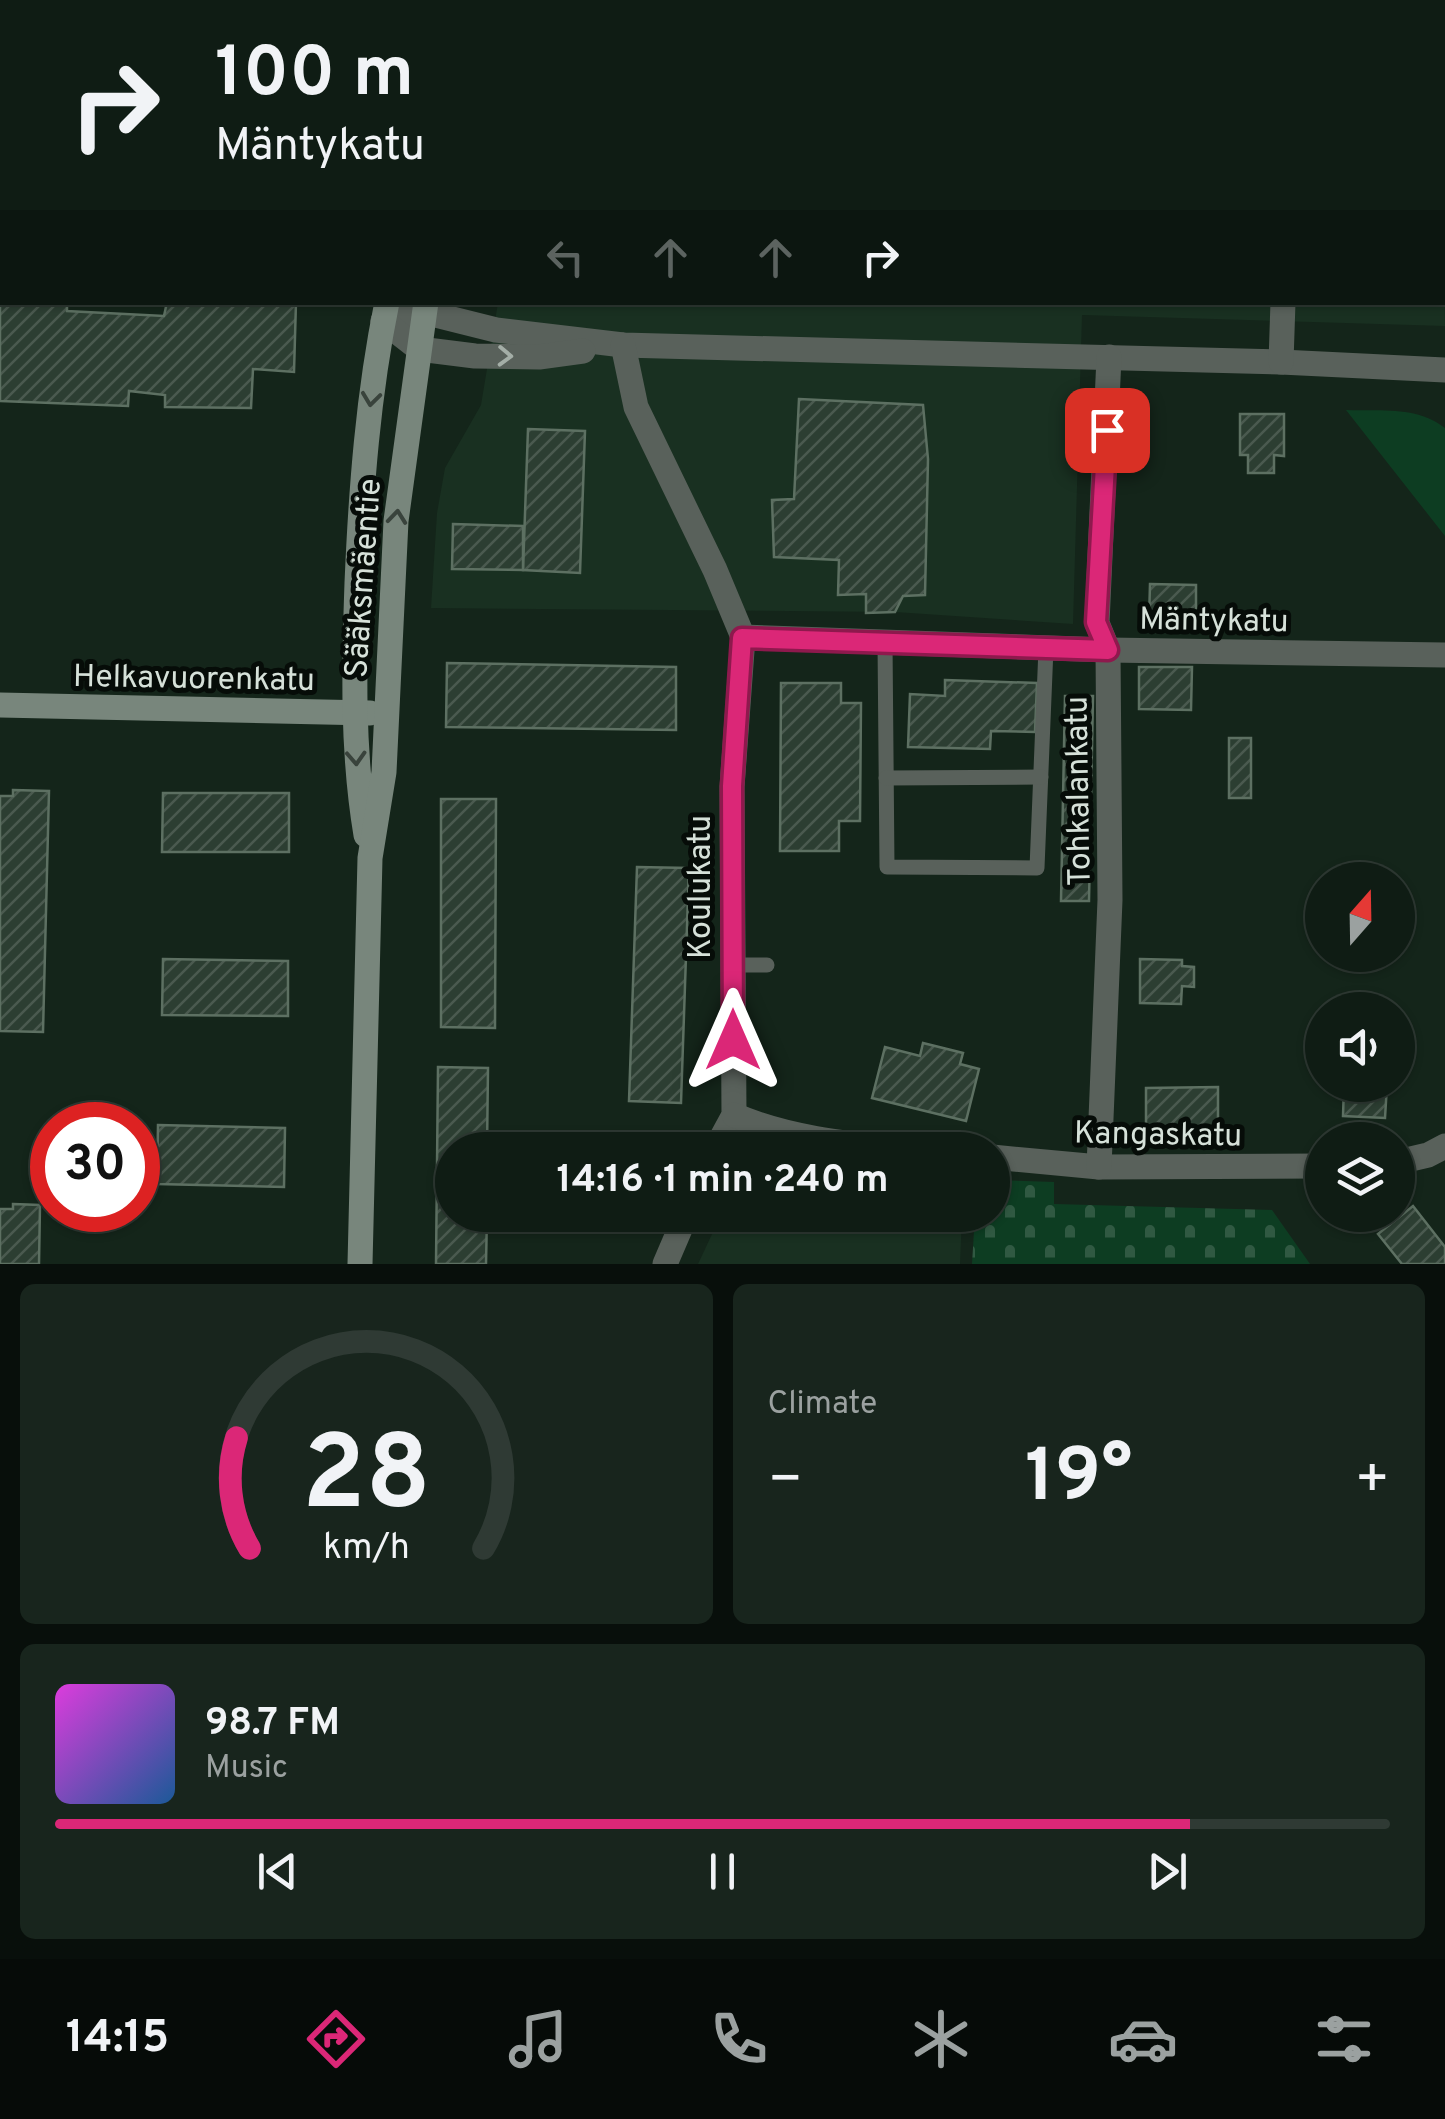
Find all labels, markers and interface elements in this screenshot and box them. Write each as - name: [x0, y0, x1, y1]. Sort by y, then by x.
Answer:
- text: 100 m: [215, 32, 414, 121]
- icon: right: [50, 40, 180, 170]
- text: Mäntykatu: [215, 119, 425, 176]
- icon: left: [538, 230, 593, 285]
- icon: ahead: [643, 230, 698, 285]
- icon: ahead: [748, 230, 803, 285]
- icon: right: [853, 230, 908, 285]
- one-way arrow: [498, 346, 514, 367]
- pin: [1065, 388, 1150, 473]
- one-way arrow: [361, 391, 382, 407]
- icon: arrive: [1080, 403, 1135, 458]
- street label: Sääksmäentie: [338, 477, 392, 679]
- one-way arrow: [386, 509, 407, 525]
- street label: Mäntykatu: [1139, 601, 1289, 643]
- street label: Helkavuorenkatu: [73, 658, 315, 702]
- street label: Tohkalankatu: [1058, 696, 1102, 886]
- one-way arrow: [345, 750, 366, 766]
- street label: Koulukatu: [682, 815, 722, 959]
- north arrow: [1305, 862, 1415, 972]
- map controls: [1305, 862, 1415, 1232]
- position arrow: [681, 988, 785, 1092]
- button: sound: [1305, 992, 1415, 1102]
- speed limit sign: 30: [30, 1102, 160, 1232]
- street label: Kangaskatu: [1073, 1115, 1242, 1157]
- button: layers: [1305, 1122, 1415, 1232]
- text: 14:16 · 1 min · 240 m: [556, 1157, 889, 1206]
- text: Climate: [768, 1385, 877, 1425]
- text: 28: [302, 1414, 431, 1546]
- text: 19°: [1025, 1433, 1132, 1528]
- text: −: [768, 1447, 803, 1517]
- text: +: [1355, 1447, 1390, 1517]
- text: km/h: [323, 1526, 410, 1572]
- text: 98.7 FM: [205, 1700, 340, 1749]
- text: Music: [205, 1749, 288, 1789]
- icon: previous: [250, 1844, 305, 1899]
- icon: pause: [695, 1844, 750, 1899]
- icon: next: [1140, 1844, 1195, 1899]
- icon: directions: [301, 2004, 371, 2074]
- icon: music: [503, 2004, 573, 2074]
- icon: phone: [704, 2004, 774, 2074]
- icon: climate: [906, 2004, 976, 2074]
- icon: car: [1108, 2004, 1178, 2074]
- icon: filters: [1309, 2004, 1379, 2074]
- text: 14:15: [66, 2011, 169, 2068]

